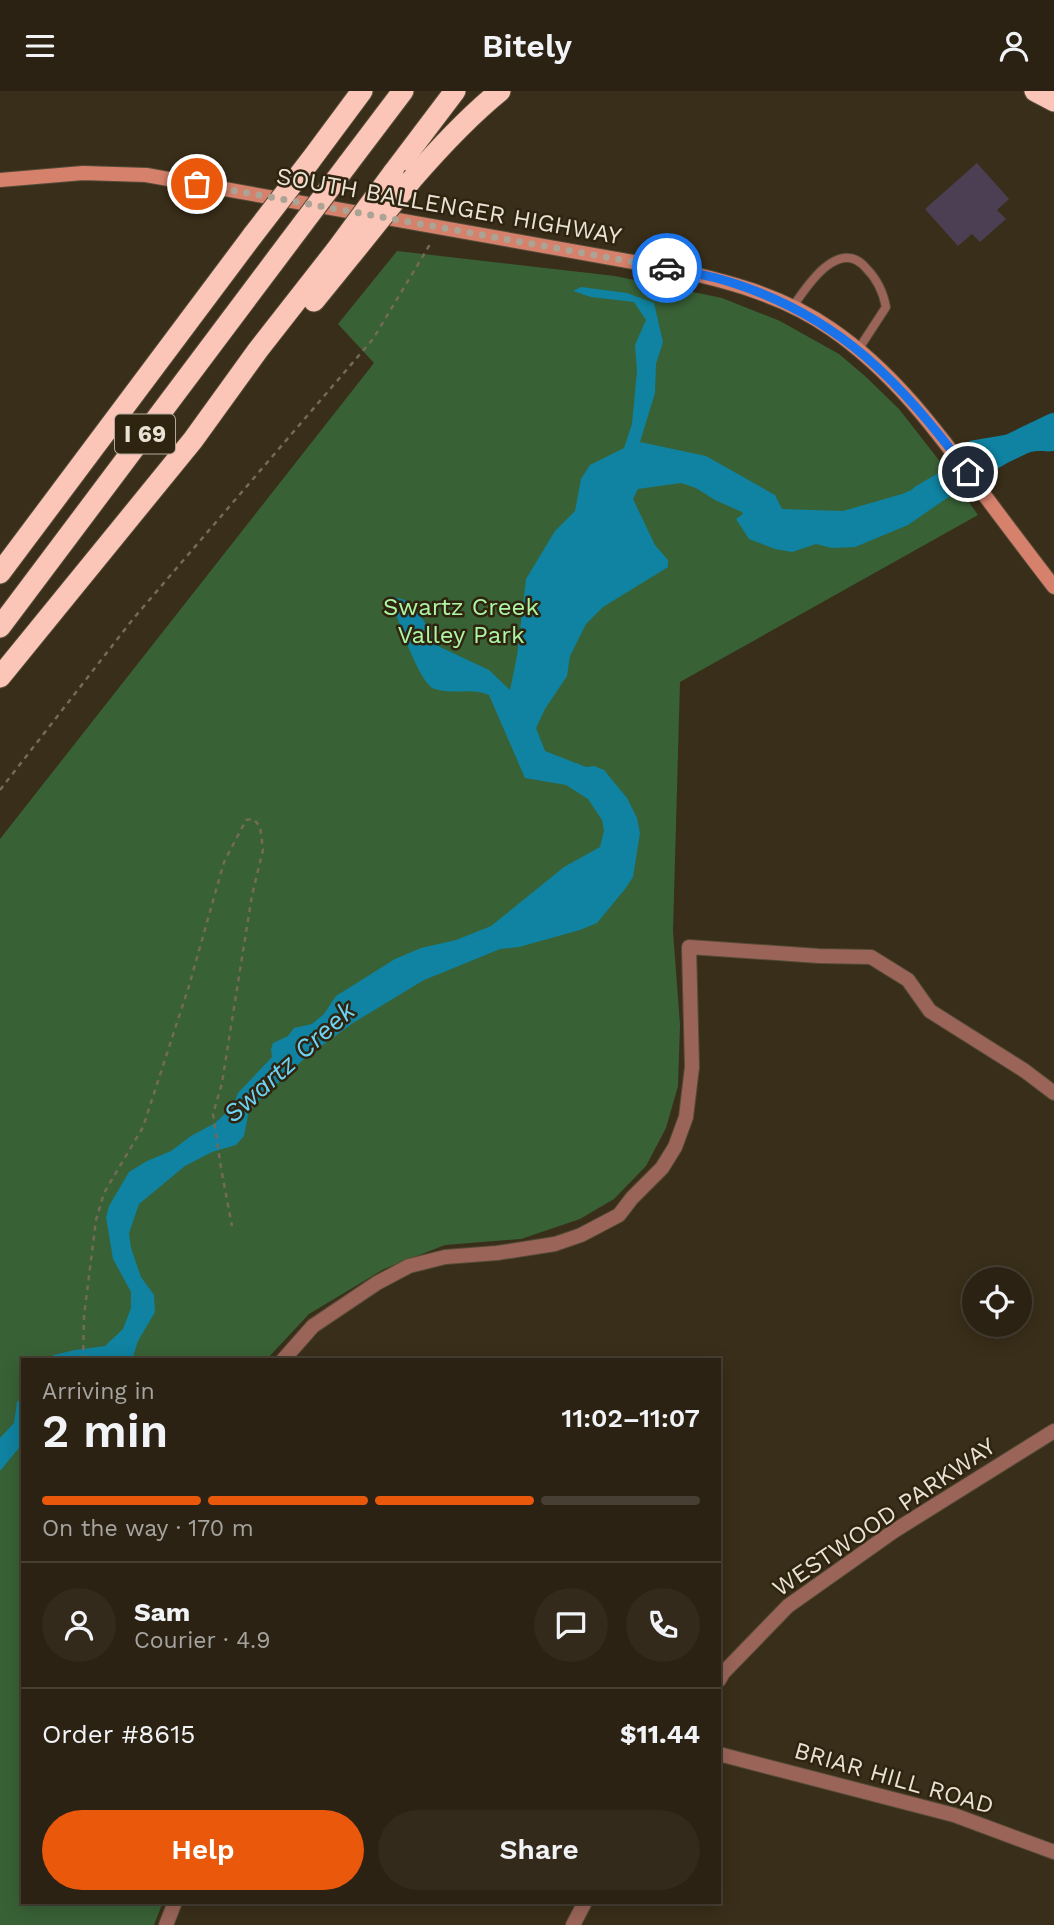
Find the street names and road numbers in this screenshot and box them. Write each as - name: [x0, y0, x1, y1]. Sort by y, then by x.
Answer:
- street label: SOUTH BALLENGER HIGHWAY: [274, 162, 624, 250]
- road number: I 69: [115, 415, 175, 453]
- street label: WESTWOOD PARKWAY: [767, 1432, 1001, 1602]
- street label: BRIAR HILL ROAD: [791, 1736, 997, 1820]

